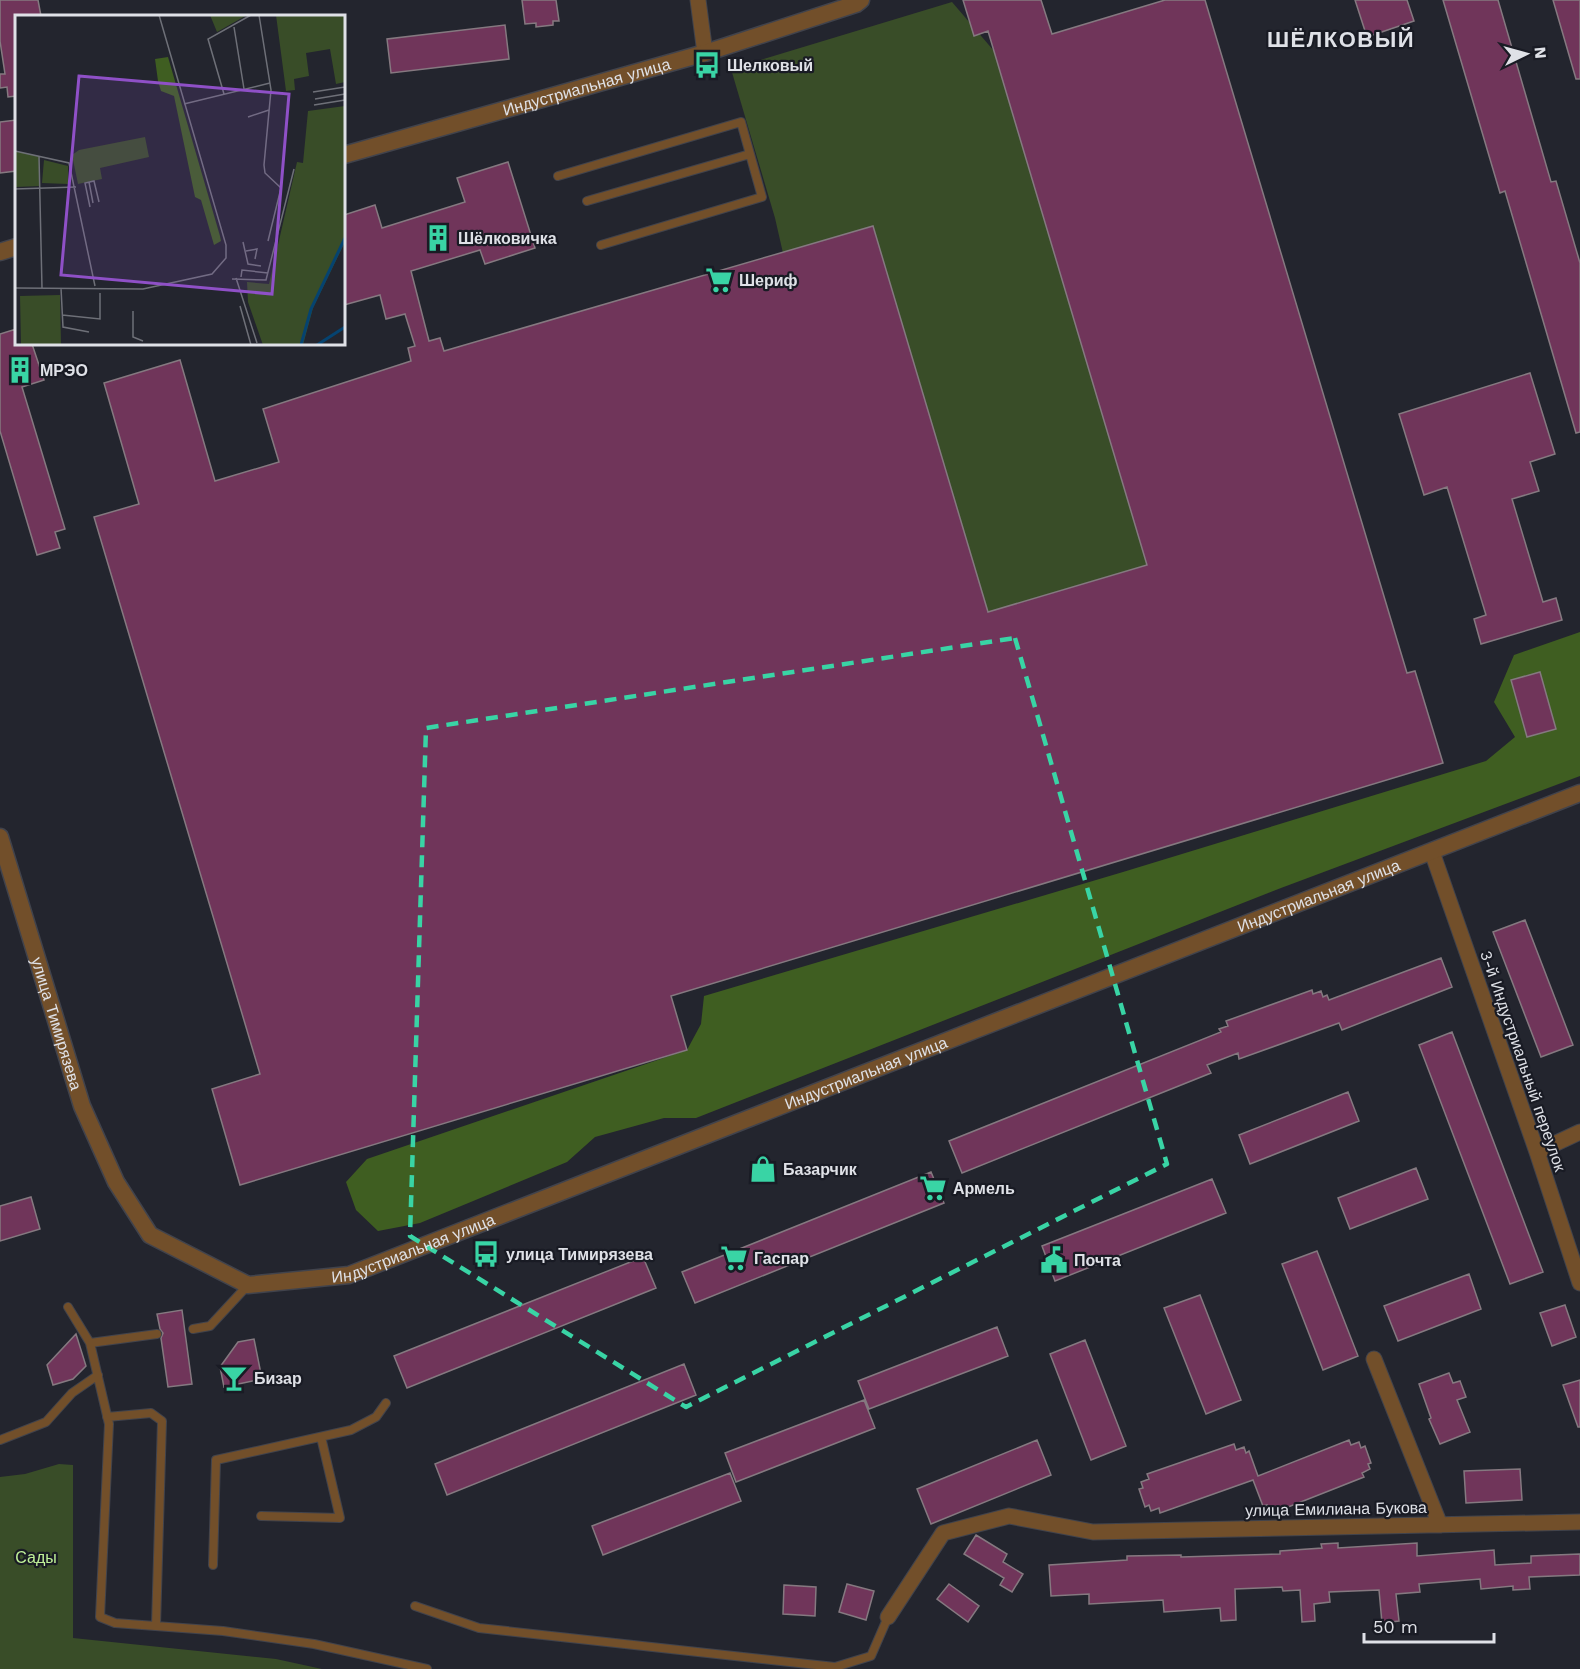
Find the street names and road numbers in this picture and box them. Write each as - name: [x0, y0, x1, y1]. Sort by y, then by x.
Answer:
- street label: Индустриальная улица: [501, 54, 673, 119]
- street label: Индустриальная улица: [1234, 855, 1403, 936]
- street label: 3-й Индустриальный переулок: [1476, 948, 1570, 1175]
- street label: улица Тимирязева: [28, 955, 86, 1092]
- street label: Индустриальная улица: [782, 1032, 950, 1113]
- street label: Индустриальная улица: [331, 1209, 497, 1286]
- street label: улица Емилиана Букова: [1245, 1498, 1427, 1520]

